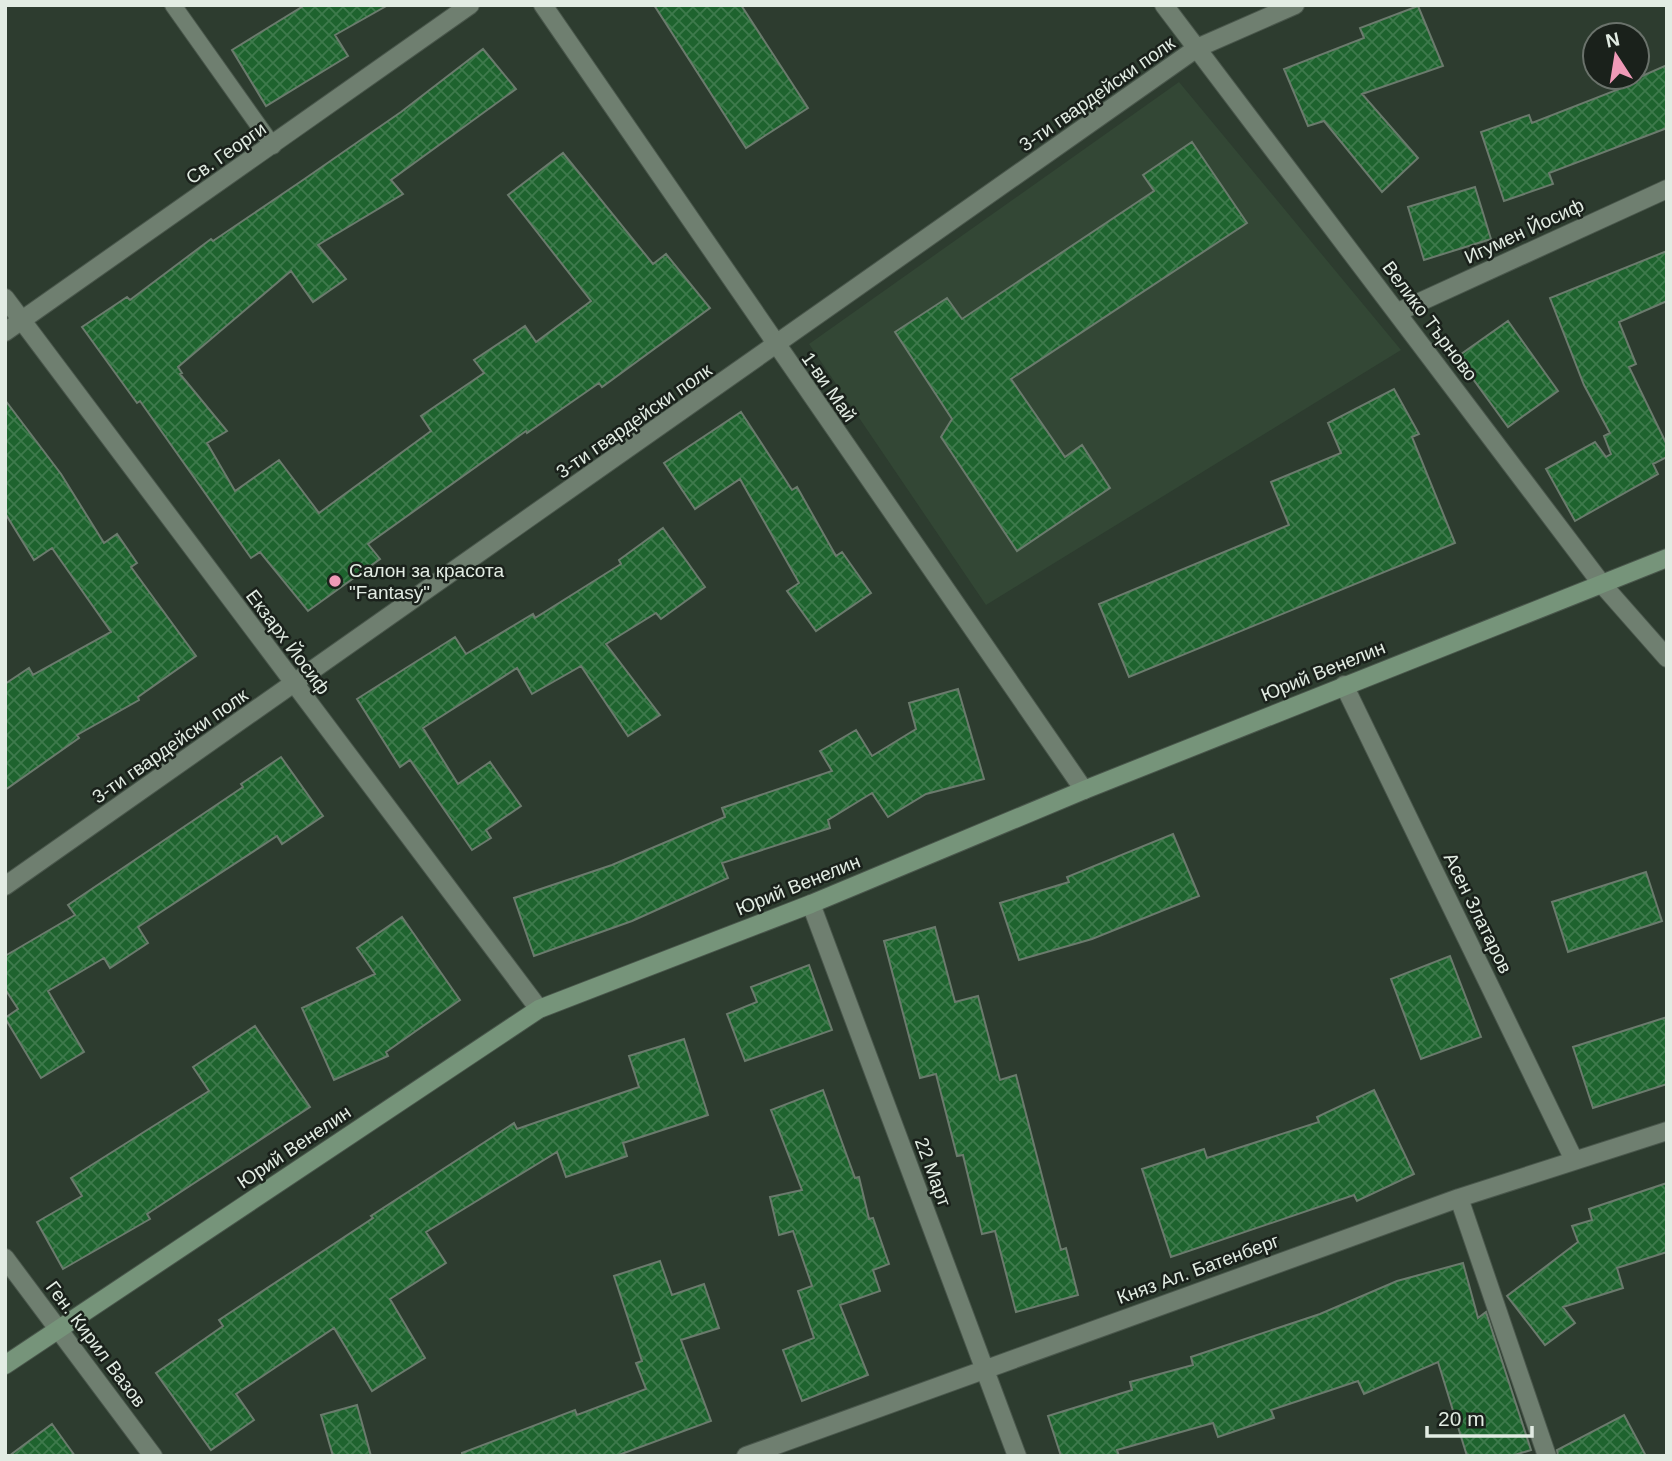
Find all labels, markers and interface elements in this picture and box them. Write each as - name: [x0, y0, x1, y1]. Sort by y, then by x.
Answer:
- north arrow: [1581, 21, 1651, 91]
- text: N: [1604, 28, 1621, 52]
- street label: 3-ти гвардейски полк: [1015, 32, 1179, 156]
- street label: Св. Георги: [182, 118, 270, 188]
- street label: Игумен Йосиф: [1461, 194, 1587, 268]
- street label: Велико Търново: [1378, 257, 1482, 385]
- street label: 1-ви Май: [797, 348, 861, 426]
- street label: 3-ти гвардейски полк: [552, 359, 716, 483]
- place label: Салон за красота "Fantasy": [349, 560, 504, 603]
- marker: Салон за красота "Fantasy": [327, 573, 343, 589]
- street label: Екзарх Йосиф: [242, 586, 334, 698]
- street label: Юрий Венелин: [1258, 637, 1388, 705]
- street label: 3-ти гвардейски полк: [88, 684, 252, 808]
- street label: Асен Златаров: [1440, 849, 1516, 977]
- street label: Юрий Венелин: [733, 851, 863, 919]
- street label: Юрий Венелин: [233, 1101, 355, 1193]
- street label: 22 Март: [911, 1135, 955, 1210]
- street label: Княз Ал. Батенберг: [1114, 1230, 1282, 1308]
- street label: Ген. Кирил Вазов: [42, 1277, 150, 1411]
- scale bar: [1427, 1394, 1532, 1438]
- text: 20 m: [1438, 1407, 1485, 1430]

